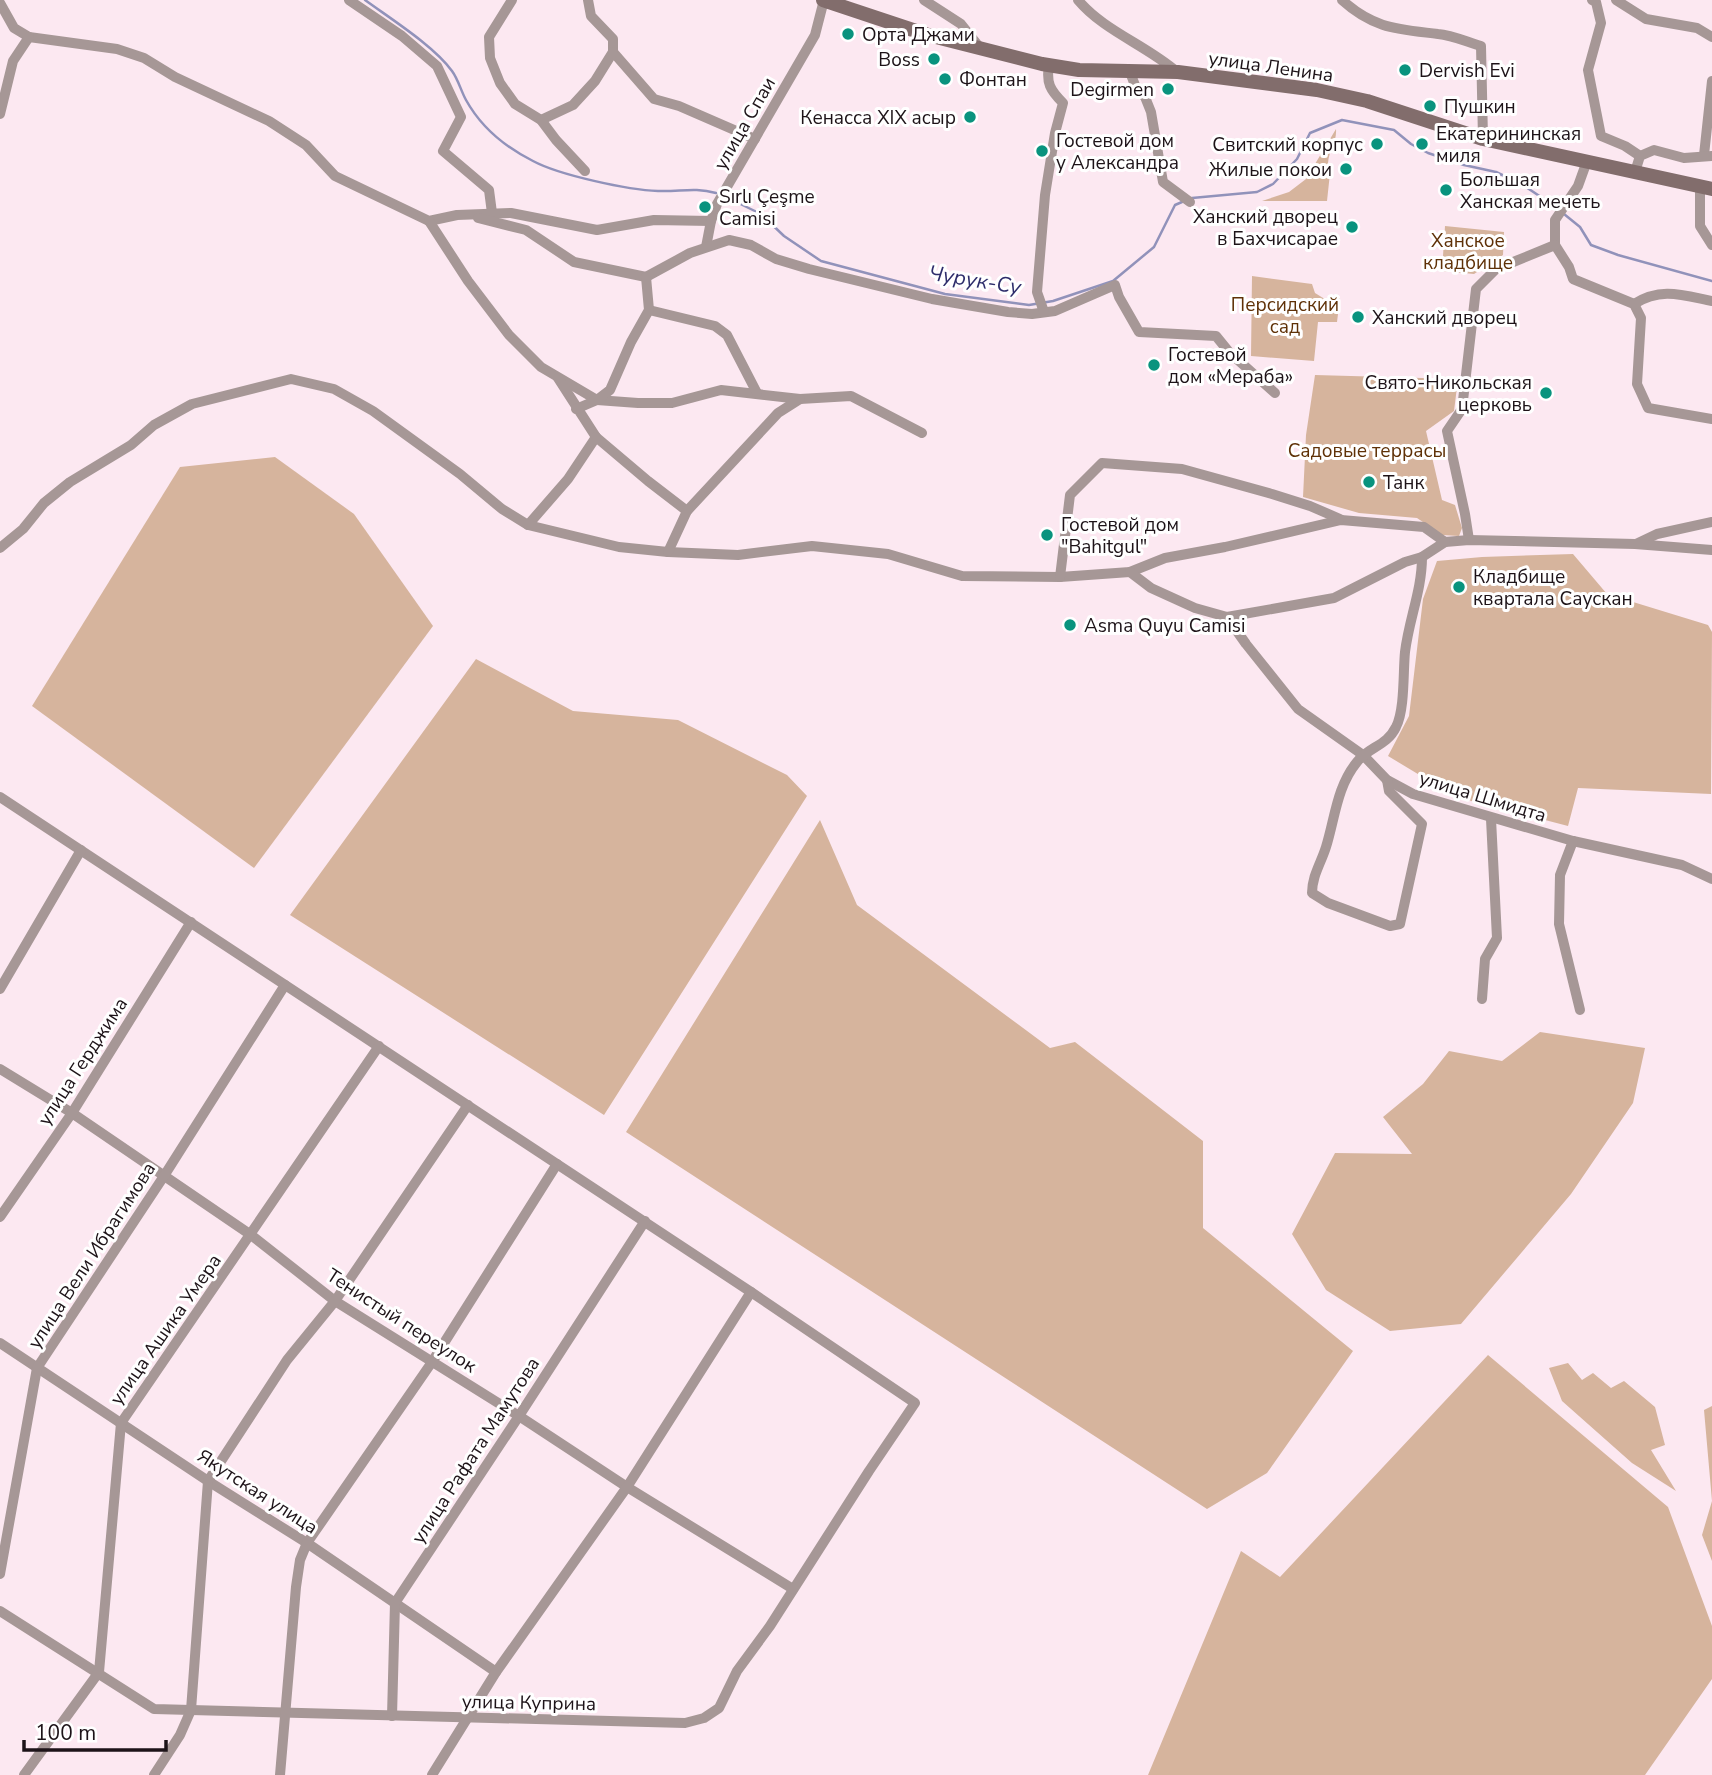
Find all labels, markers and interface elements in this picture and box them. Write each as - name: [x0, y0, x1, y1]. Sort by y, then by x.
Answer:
- place label: Орта Джами: [862, 22, 975, 48]
- marker: Орта Джами: [840, 26, 856, 42]
- street label: улица Ленина: [1207, 45, 1335, 89]
- place label: Boss: [878, 47, 920, 73]
- marker: Boss: [926, 51, 942, 67]
- place label: Dervish Evi: [1419, 58, 1515, 84]
- marker: Dervish Evi: [1397, 62, 1413, 78]
- place label: Фонтан: [959, 67, 1027, 93]
- marker: Фонтан: [937, 71, 953, 87]
- street label: улица Спаи: [708, 72, 782, 175]
- place label: Degirmen: [1070, 77, 1154, 103]
- marker: Degirmen: [1160, 81, 1176, 97]
- place label: Пушкин: [1444, 94, 1516, 120]
- marker: Пушкин: [1422, 98, 1438, 114]
- place label: Кенасса XIX асыр: [800, 105, 956, 131]
- marker: Кенасса XIX асыр: [962, 109, 978, 125]
- place label: Екатерининская миля: [1436, 121, 1581, 169]
- place label: Гостевой дом у Александра: [1056, 128, 1179, 176]
- place label: Свитский корпус: [1212, 132, 1363, 158]
- marker: Свитский корпус: [1369, 136, 1385, 152]
- marker: Екатерининская миля: [1414, 136, 1430, 152]
- marker: Гостевой дом у Александра: [1034, 143, 1050, 159]
- place label: Жилые покои: [1209, 157, 1332, 183]
- marker: Жилые покои: [1338, 161, 1354, 177]
- place label: Большая Ханская мечеть: [1460, 167, 1600, 215]
- marker: Большая Ханская мечеть: [1438, 182, 1454, 198]
- place label: Sırlı Çeşme Camisi: [719, 184, 815, 232]
- marker: Sırlı Çeşme Camisi: [697, 199, 713, 215]
- place label: Ханский дворец в Бахчисарае: [1193, 204, 1338, 252]
- marker: Ханский дворец в Бахчисарае: [1344, 219, 1360, 235]
- park label: Ханское кладбище: [1423, 228, 1513, 276]
- water label: Чурук-Су: [927, 259, 1024, 301]
- park label: Персидский сад: [1231, 292, 1339, 340]
- place label: Ханский дворец: [1372, 305, 1517, 331]
- marker: Ханский дворец: [1350, 309, 1366, 325]
- place label: Гостевой дом «Мераба»: [1168, 342, 1293, 390]
- marker: Гостевой дом «Мераба»: [1146, 357, 1162, 373]
- place label: Свято-Никольская церковь: [1364, 370, 1532, 418]
- marker: Свято-Никольская церковь: [1538, 385, 1554, 401]
- park label: Садовые террасы: [1288, 438, 1446, 464]
- place label: Танк: [1383, 470, 1424, 496]
- marker: Танк: [1361, 474, 1377, 490]
- place label: Гостевой дом "Bahitgul": [1061, 512, 1179, 560]
- marker: Гостевой дом "Bahitgul": [1039, 527, 1055, 543]
- place label: Кладбище квартала Саускан: [1473, 564, 1633, 612]
- marker: Кладбище квартала Саускан: [1451, 579, 1467, 595]
- place label: Asma Quyu Camisi: [1084, 613, 1245, 639]
- marker: Asma Quyu Camisi: [1062, 617, 1078, 633]
- street label: улица Шмидта: [1416, 765, 1549, 829]
- street label: улица Герджима: [32, 993, 134, 1130]
- street label: улица Вели Ибрагимова: [22, 1157, 162, 1354]
- street label: улица Ашика Умера: [104, 1249, 228, 1410]
- street label: Тенистый переулок: [322, 1263, 481, 1379]
- street label: улица Рафата Мамутова: [406, 1352, 546, 1549]
- street label: Якутская улица: [192, 1443, 323, 1540]
- street label: улица Куприна: [462, 1689, 596, 1717]
- scale bar: [24, 1708, 166, 1752]
- text: 100 m: [35, 1719, 96, 1747]

